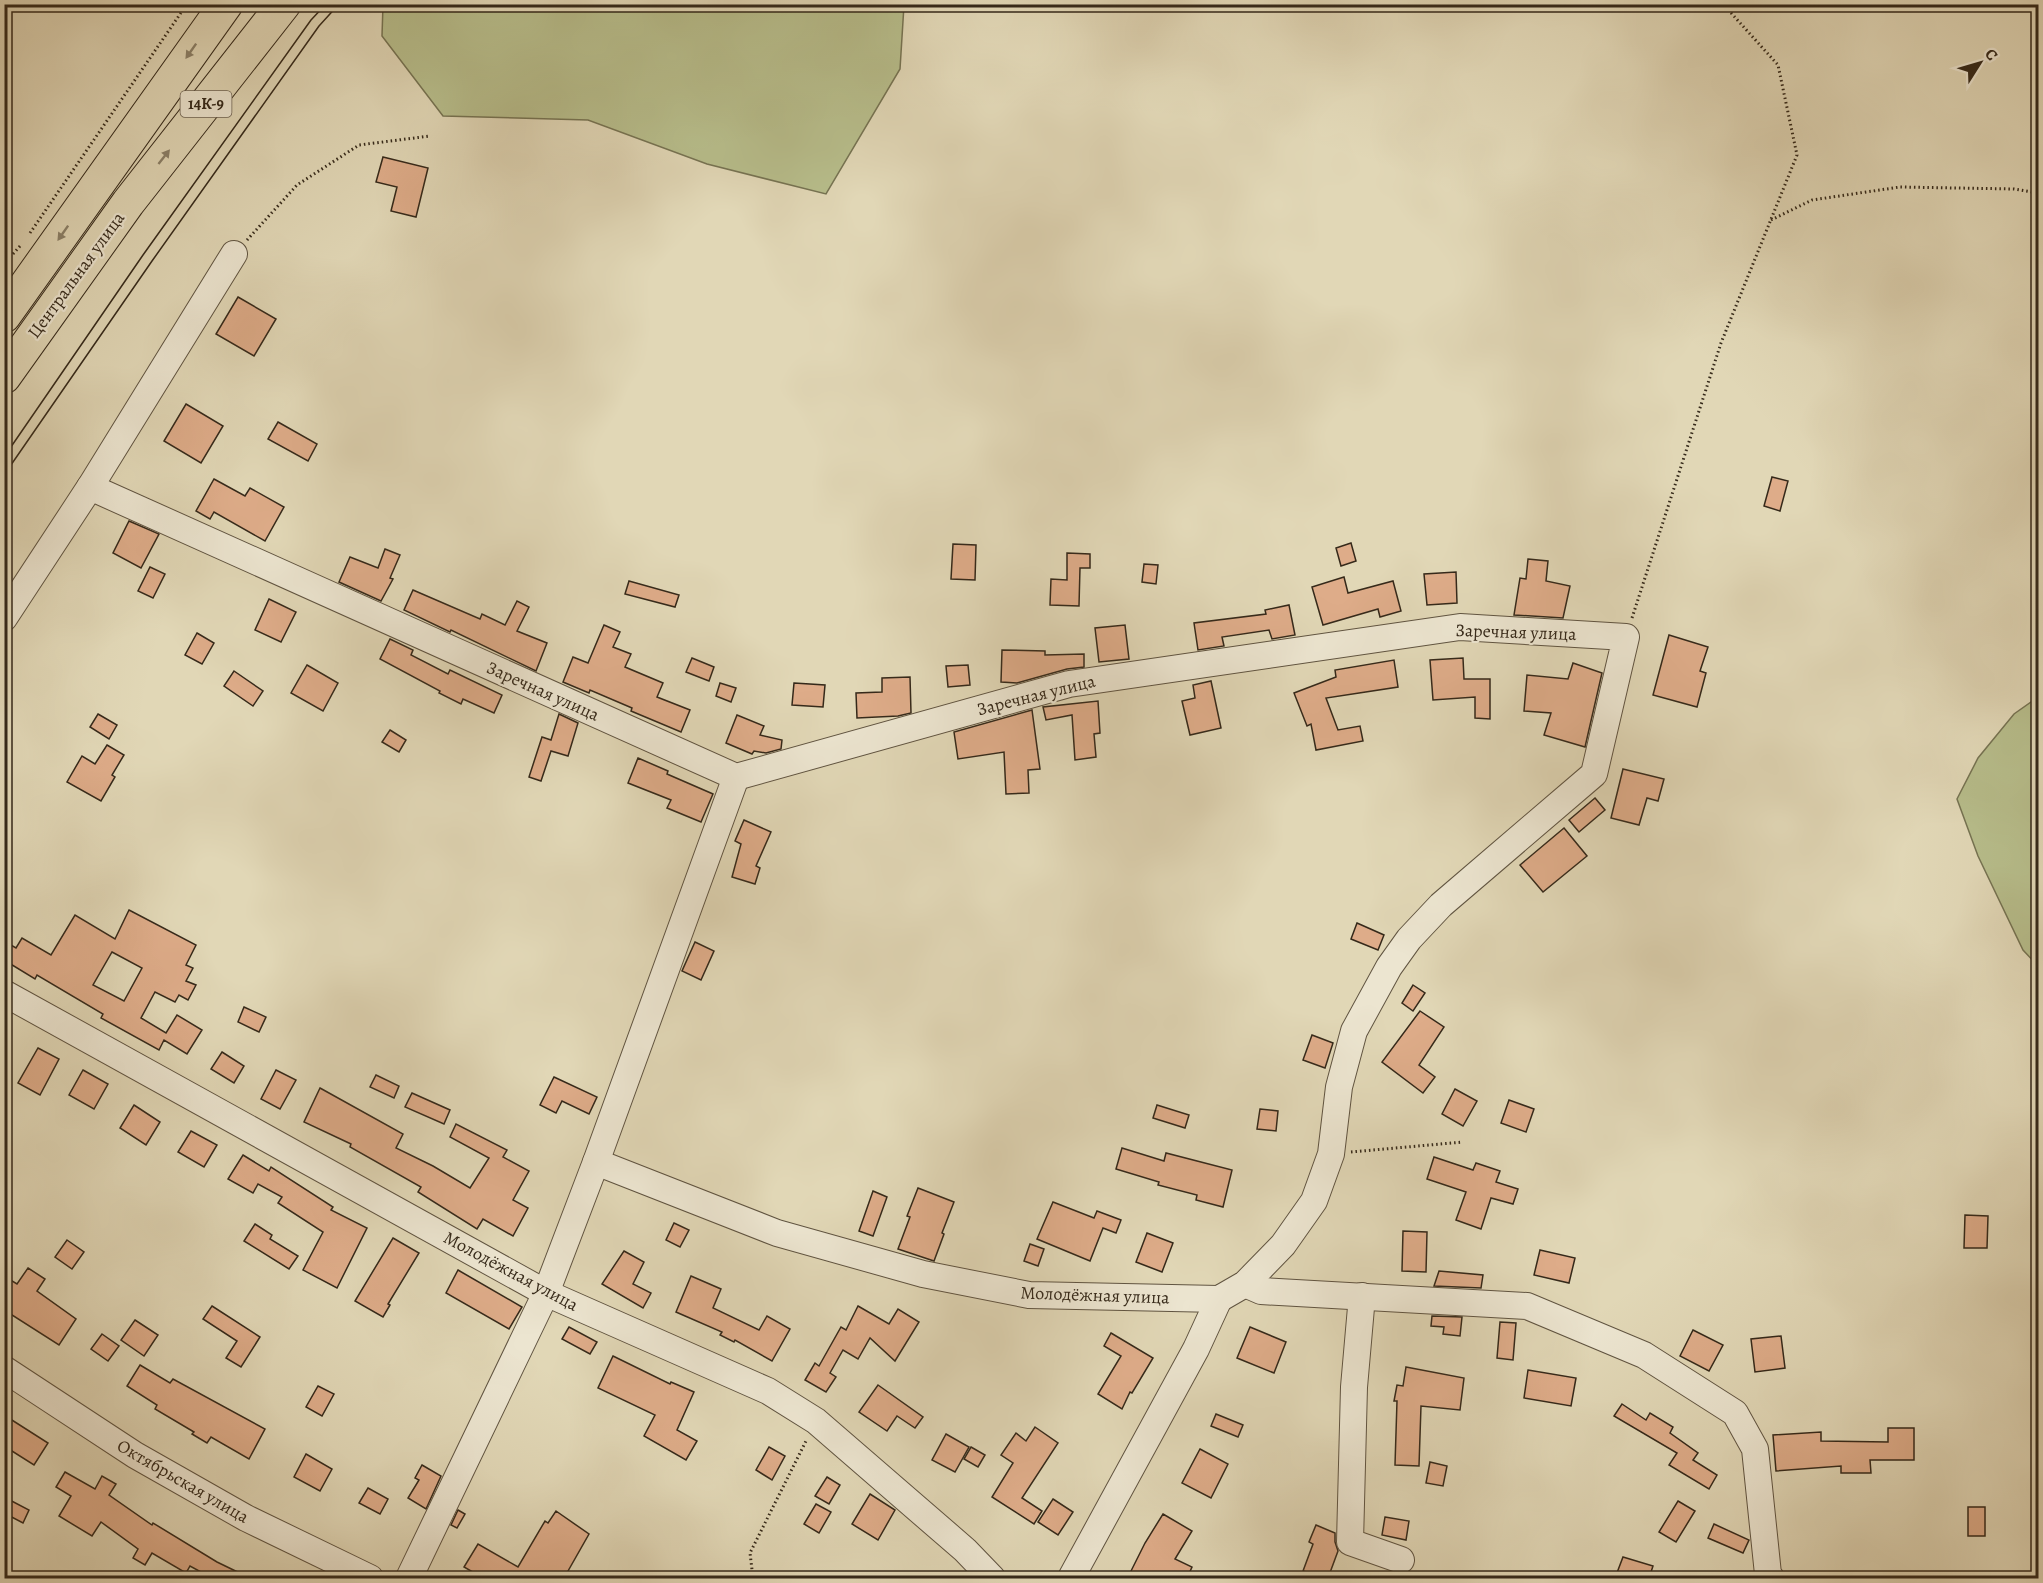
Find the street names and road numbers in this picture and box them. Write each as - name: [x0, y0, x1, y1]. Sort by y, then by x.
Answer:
- road number: 14К-9: [180, 91, 232, 117]
- street label: Центральная улица: [22, 206, 131, 343]
- street label: Заречная улица: [1455, 618, 1578, 646]
- street label: Заречная улица: [483, 655, 604, 727]
- street label: Заречная улица: [974, 669, 1098, 721]
- street label: Молодёжная улица: [439, 1225, 583, 1317]
- street label: Молодёжная улица: [1020, 1280, 1171, 1310]
- street label: Октябрьская улица: [113, 1433, 254, 1529]

